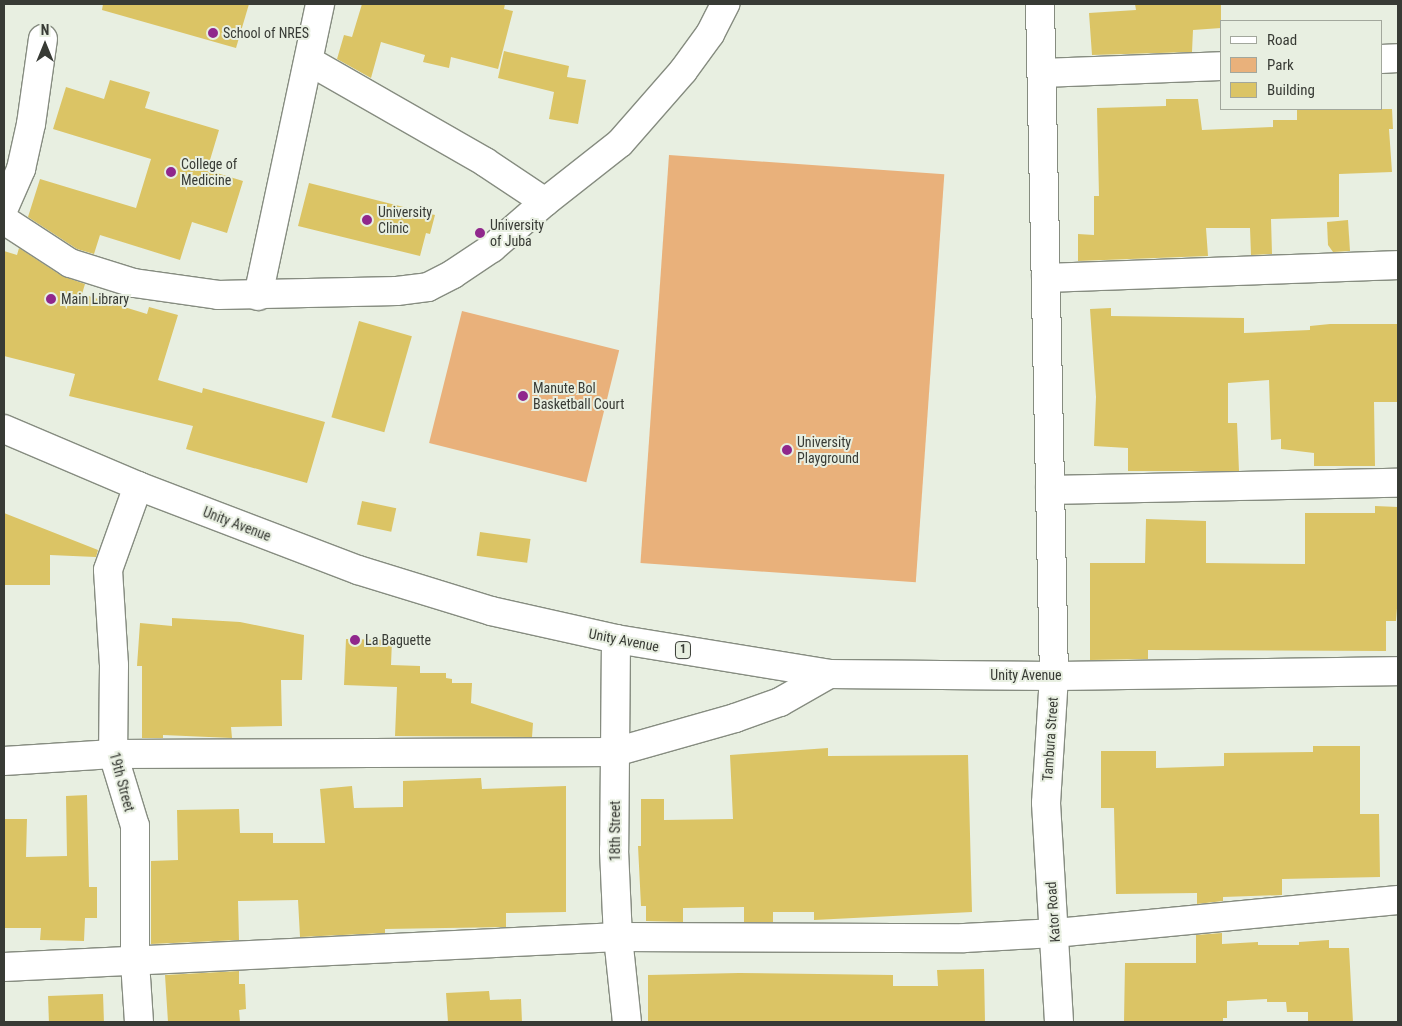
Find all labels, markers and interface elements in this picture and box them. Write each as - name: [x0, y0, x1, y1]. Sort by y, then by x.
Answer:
- north arrow: [20, 20, 70, 70]
- legend: [1220, 20, 1382, 110]
- text: N: [41, 22, 49, 38]
- place label: School of NRES: [223, 25, 309, 41]
- marker: School of NRES: [207, 27, 219, 39]
- text: Road: [1267, 31, 1297, 49]
- text: Park: [1267, 56, 1294, 74]
- text: Building: [1267, 81, 1315, 99]
- place label: College of Medicine: [181, 156, 237, 188]
- marker: College of Medicine: [165, 166, 177, 178]
- place label: University Clinic: [378, 204, 432, 236]
- marker: University Clinic: [360, 213, 374, 227]
- place label: University of Juba: [490, 217, 544, 250]
- marker: University of Juba: [474, 227, 486, 239]
- place label: Main Library: [61, 291, 129, 307]
- marker: Main Library: [45, 293, 57, 305]
- place label: Manute Bol Basketball Court: [533, 380, 624, 412]
- marker: Manute Bol Basketball Court: [517, 390, 529, 402]
- place label: University Playground: [797, 434, 859, 467]
- marker: University Playground: [781, 444, 793, 456]
- street label: Unity Avenue: [201, 503, 273, 545]
- street label: Unity Avenue: [587, 625, 661, 655]
- place label: La Baguette: [365, 632, 431, 648]
- marker: La Baguette: [349, 634, 361, 646]
- road number: 1: [674, 640, 692, 660]
- street label: Unity Avenue: [990, 667, 1062, 683]
- street label: Tambura Street: [1039, 696, 1061, 782]
- street label: 19th Street: [106, 750, 138, 814]
- street label: 18th Street: [607, 801, 623, 861]
- street label: Kator Road: [1042, 881, 1064, 943]

